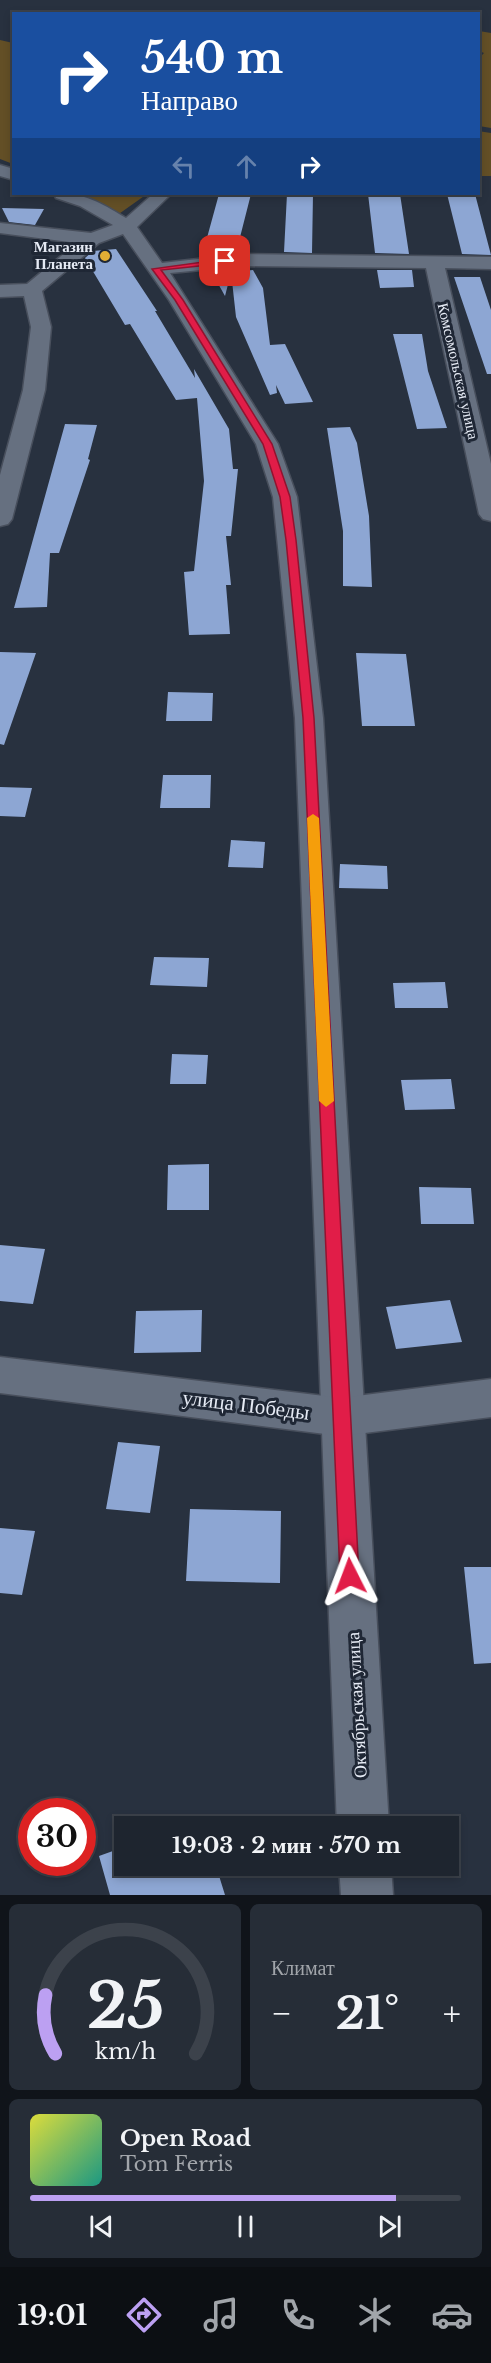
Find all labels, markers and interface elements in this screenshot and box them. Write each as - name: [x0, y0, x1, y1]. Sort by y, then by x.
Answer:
- text: 540 m: [141, 32, 283, 84]
- icon: right: [42, 36, 120, 114]
- text: Направо: [141, 84, 238, 117]
- icon: left: [167, 150, 200, 183]
- icon: ahead: [230, 150, 263, 183]
- icon: right: [293, 150, 326, 183]
- pin: [199, 235, 250, 286]
- place label: Магазин Планета: [34, 237, 93, 273]
- icon: arrive: [208, 244, 241, 277]
- marker: Магазин Планета: [98, 249, 112, 263]
- street label: Комсомольская улица: [434, 301, 484, 441]
- street label: улица Победы: [181, 1384, 311, 1426]
- position arrow: [318, 1544, 382, 1608]
- street label: Октябрьская улица: [342, 1631, 372, 1779]
- speed limit sign: 30: [18, 1798, 96, 1876]
- text: 19:03 · 2 мин · 570 m: [172, 1832, 401, 1859]
- text: Климат: [271, 1956, 335, 1980]
- text: 25: [86, 1967, 164, 2045]
- text: 21°: [335, 1985, 399, 2041]
- text: −: [271, 1993, 292, 2034]
- text: +: [443, 1993, 461, 2034]
- text: km/h: [95, 2038, 156, 2065]
- text: Open Road: [120, 2125, 251, 2152]
- text: Tom Ferris: [120, 2152, 233, 2176]
- icon: previous: [85, 2210, 118, 2243]
- icon: pause: [229, 2210, 262, 2243]
- icon: next: [373, 2210, 406, 2243]
- icon: directions: [123, 2294, 165, 2336]
- icon: music: [200, 2294, 242, 2336]
- icon: phone: [277, 2294, 319, 2336]
- icon: climate: [354, 2294, 396, 2336]
- icon: car: [431, 2294, 473, 2336]
- text: 19:01: [18, 2299, 87, 2332]

